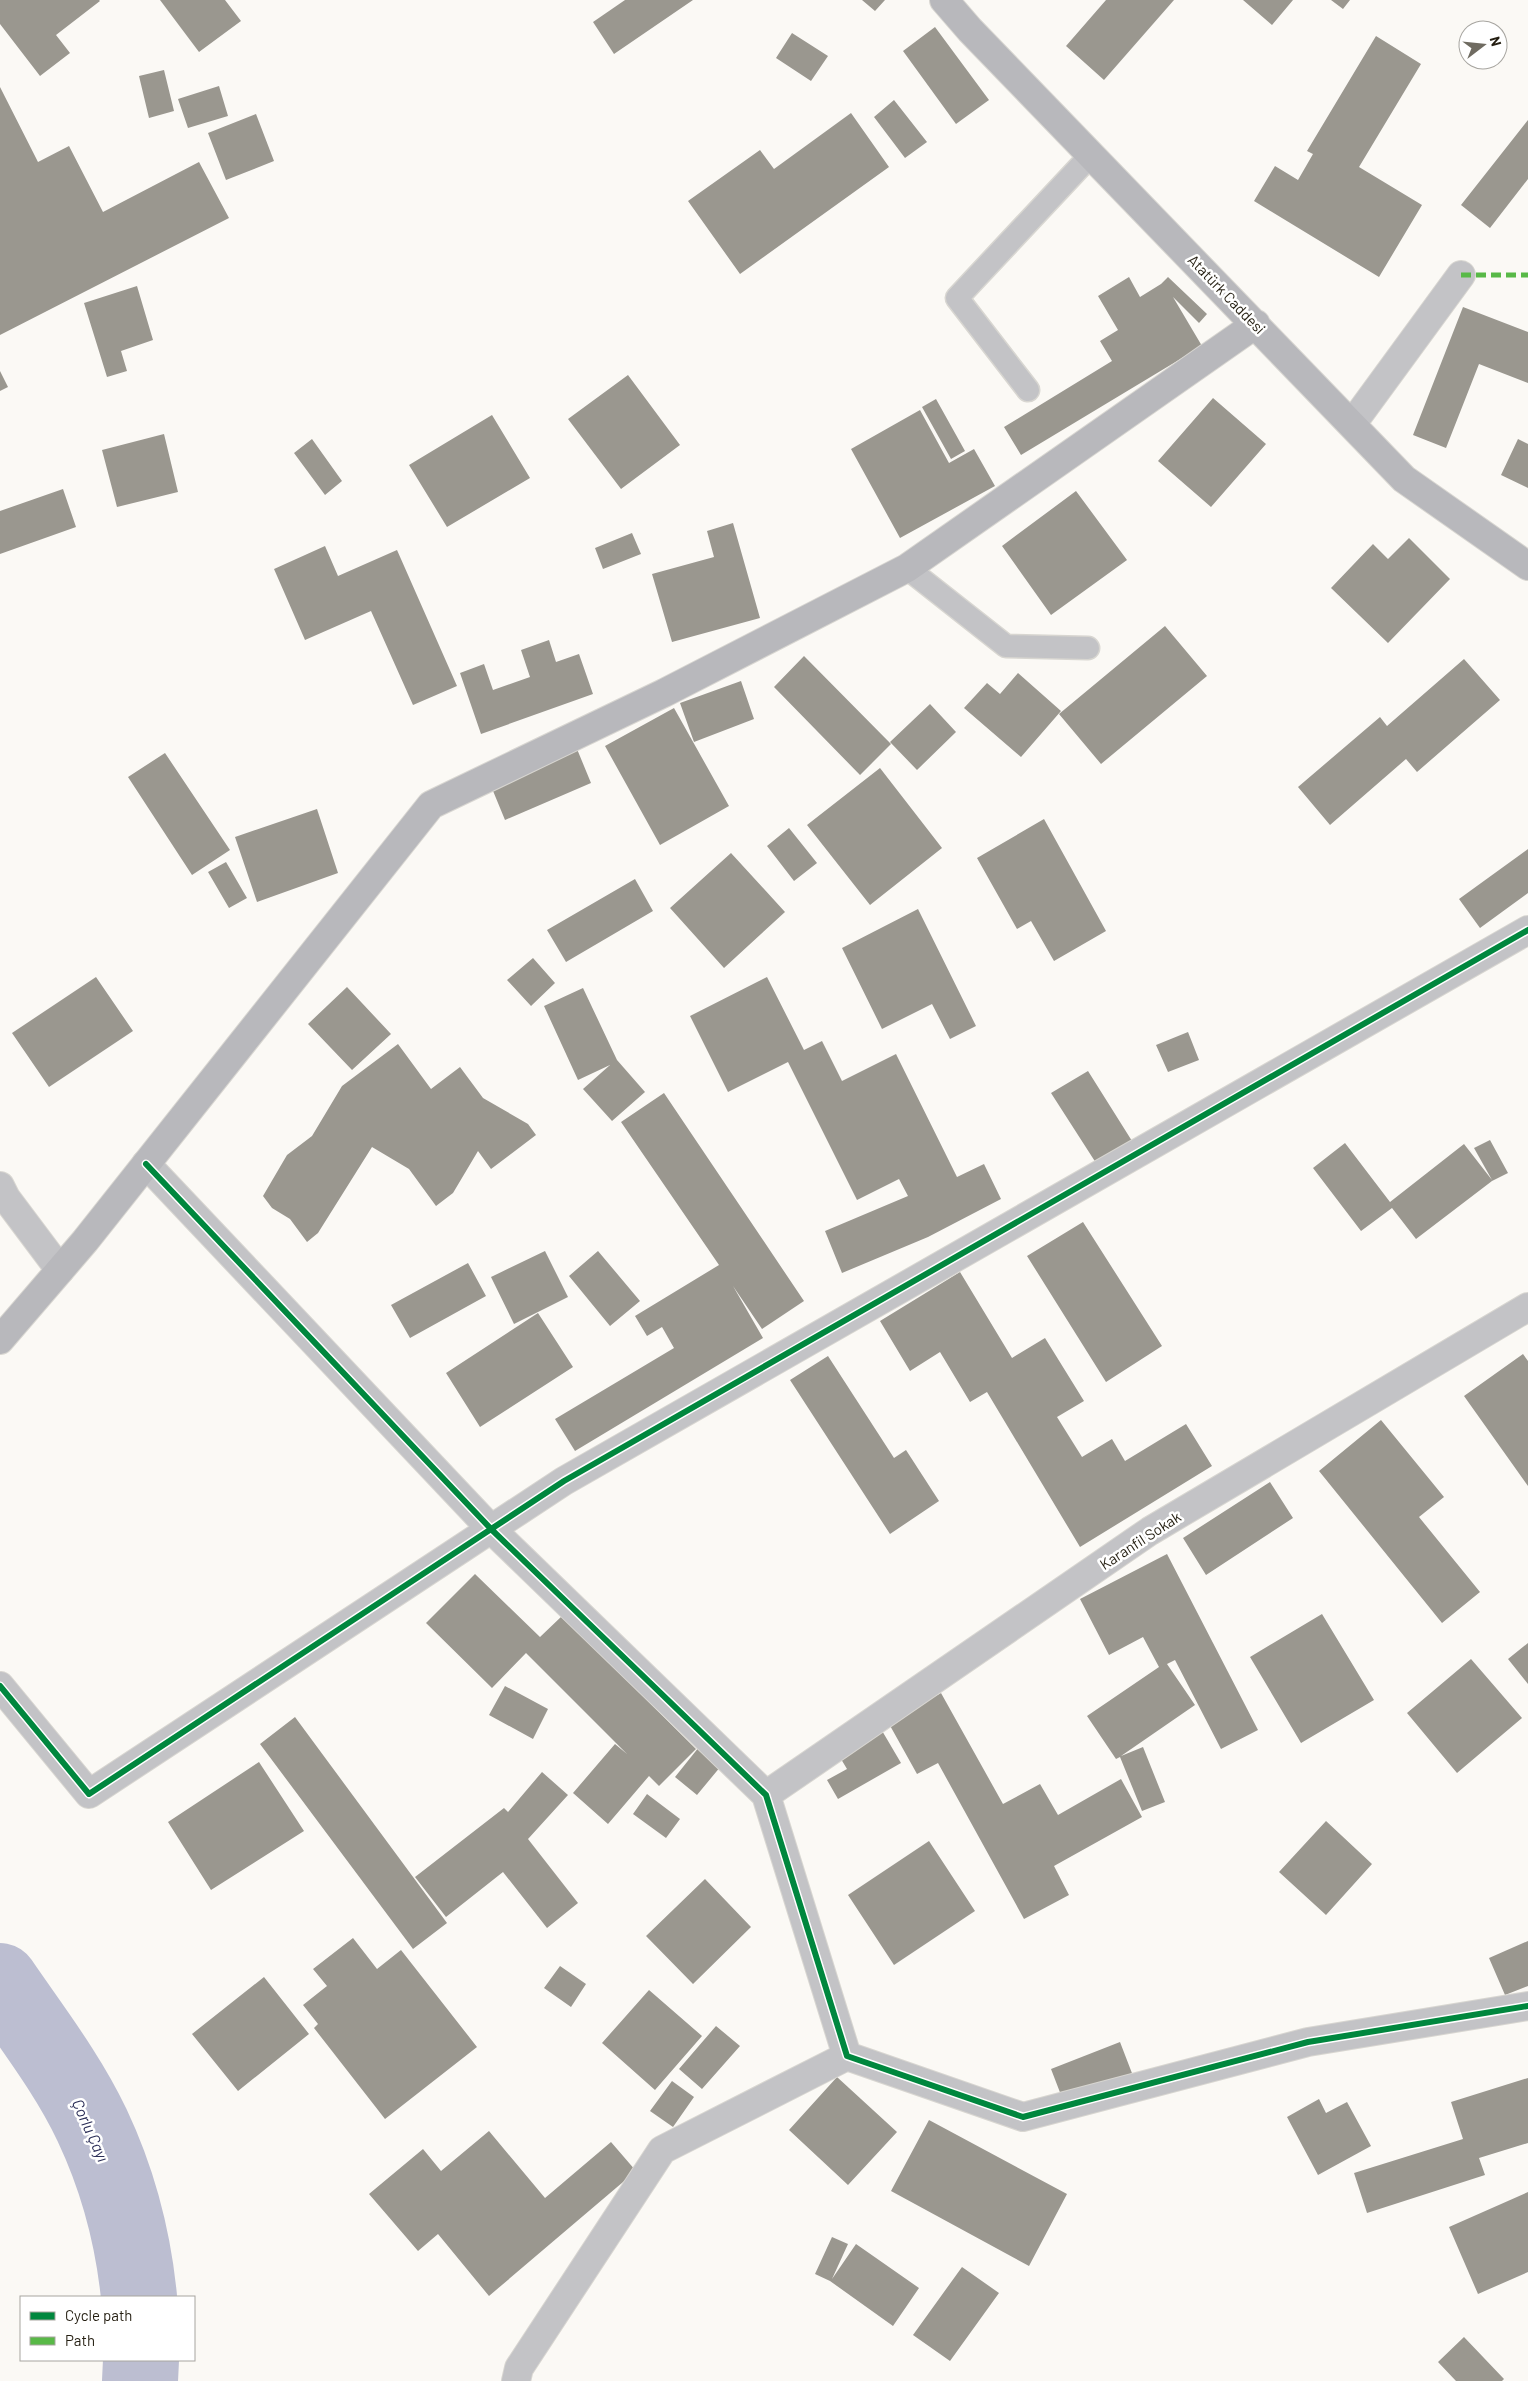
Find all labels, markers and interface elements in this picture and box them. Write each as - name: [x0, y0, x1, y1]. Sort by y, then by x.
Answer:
- north arrow: [1458, 20, 1508, 70]
- text: N: [1487, 34, 1505, 48]
- street label: Atatürk Caddesi: [1185, 251, 1269, 337]
- street label: Karanfil Sokak: [1096, 1507, 1184, 1573]
- water label: Çorlu Çayı: [69, 2096, 113, 2164]
- legend: [20, 2296, 195, 2361]
- text: Cycle path: [65, 2306, 132, 2324]
- text: Path: [65, 2331, 95, 2349]

